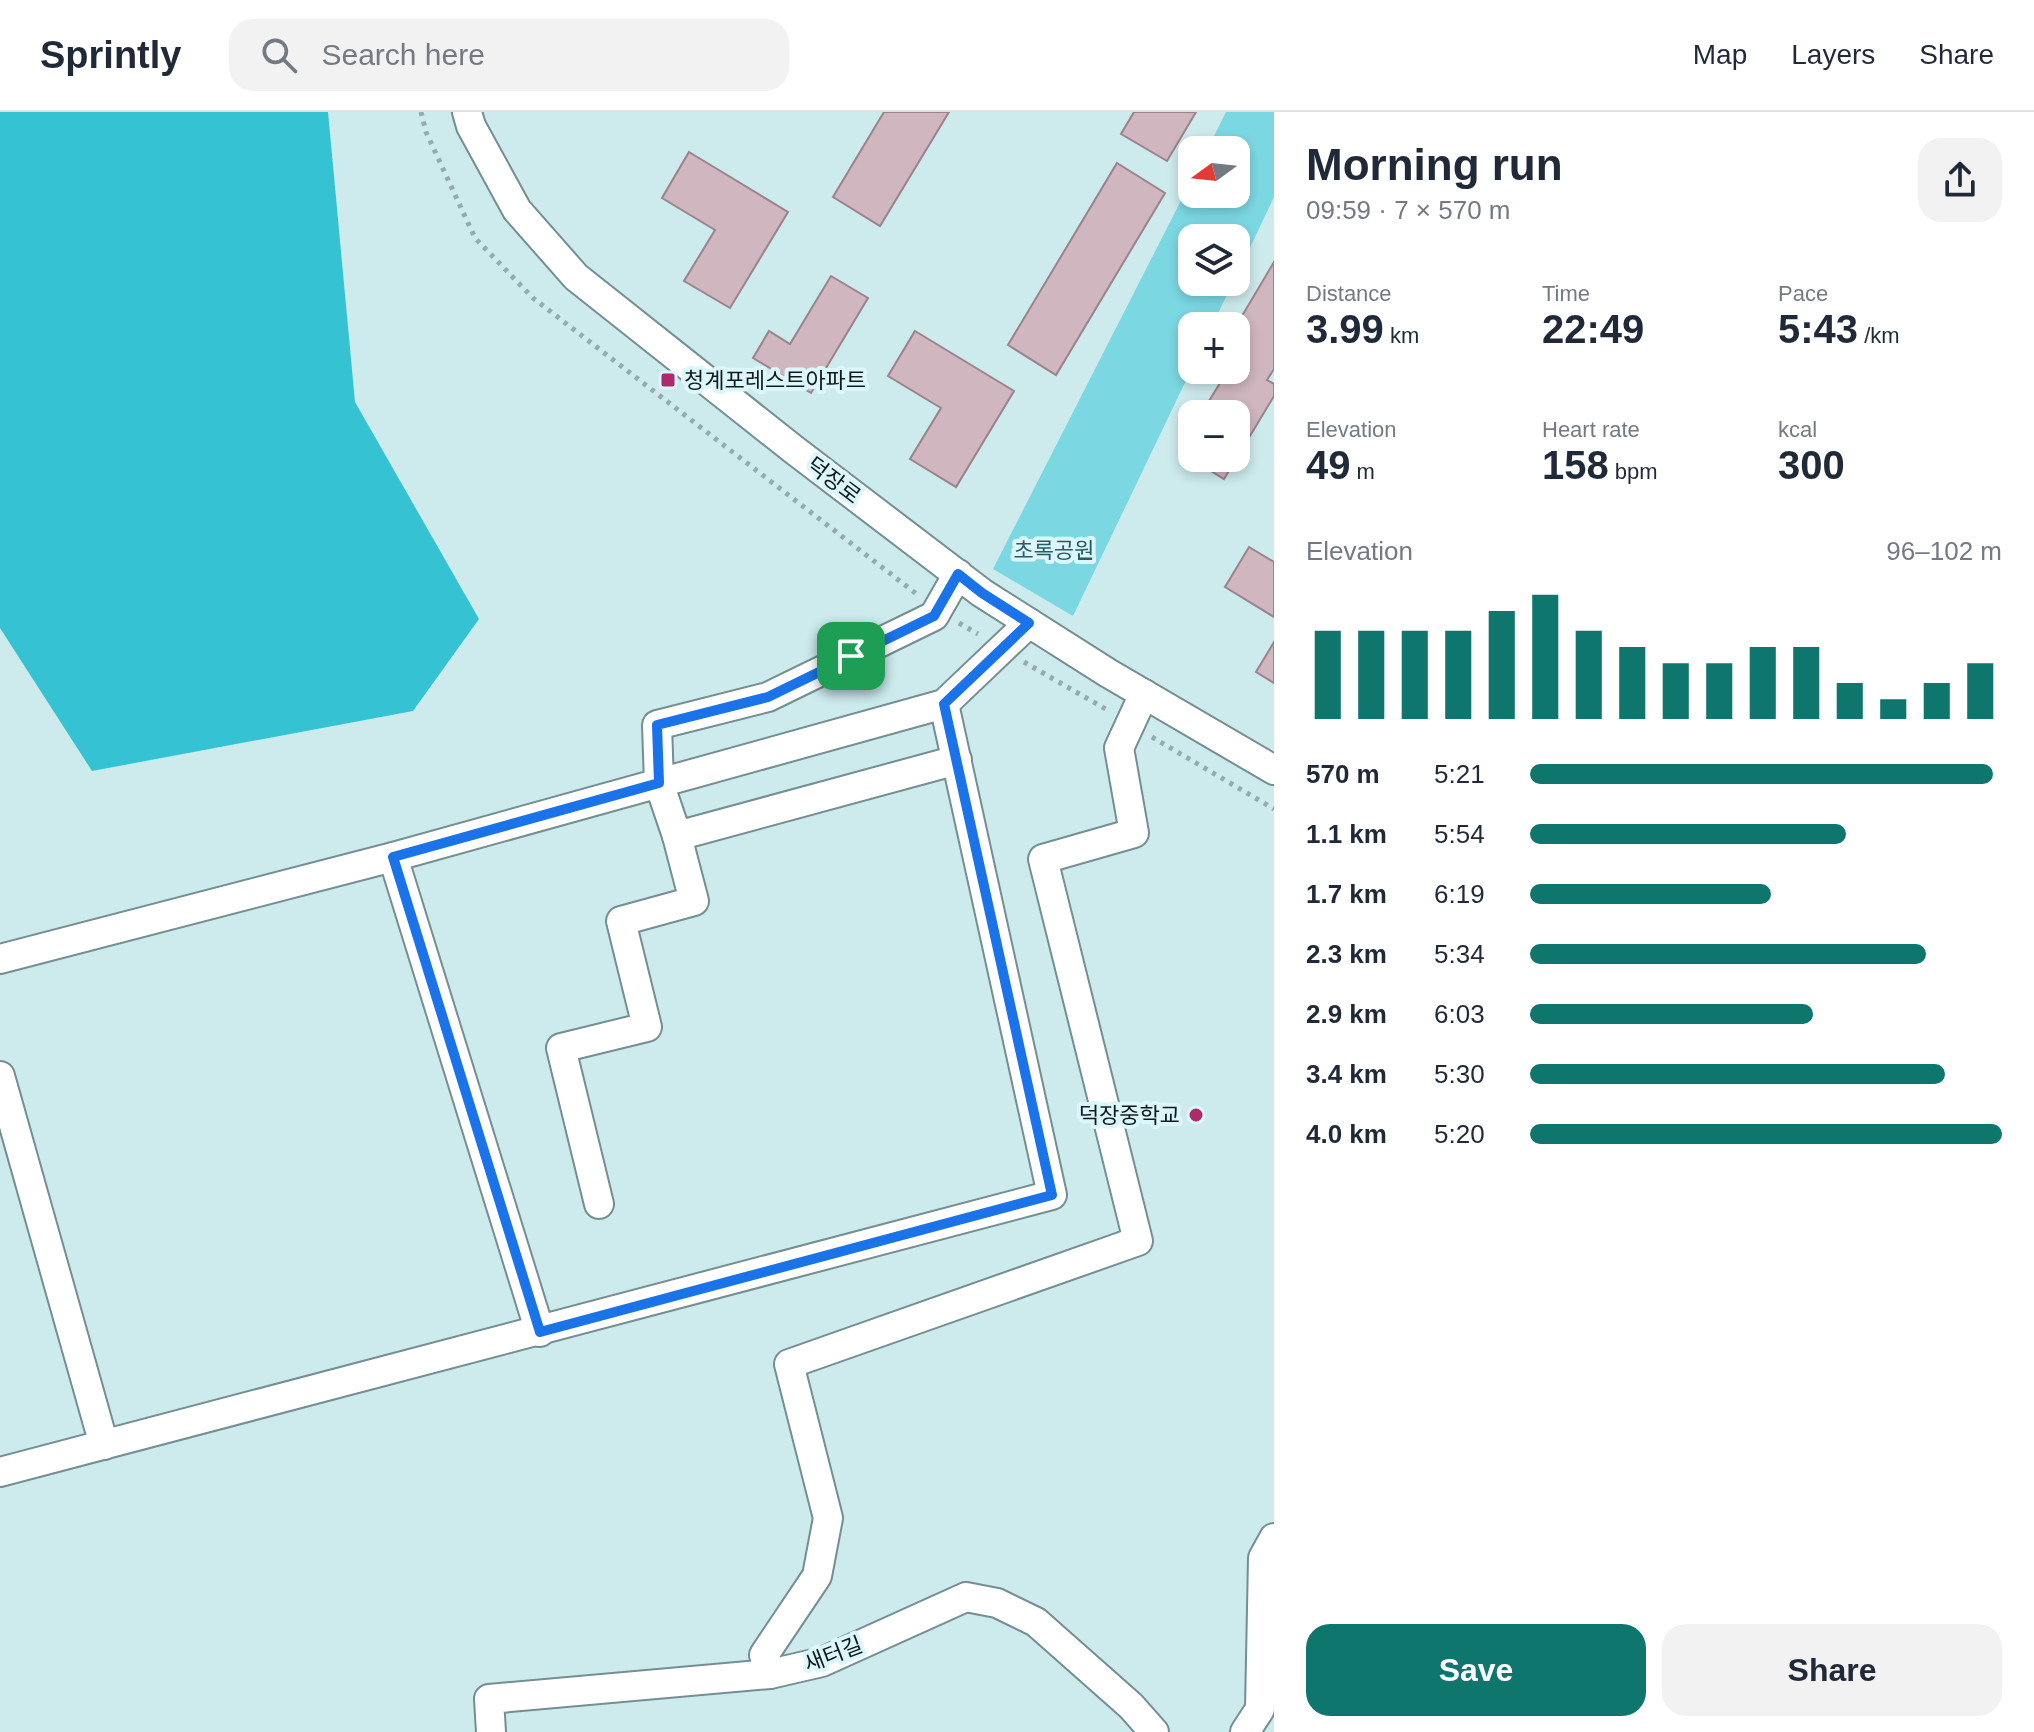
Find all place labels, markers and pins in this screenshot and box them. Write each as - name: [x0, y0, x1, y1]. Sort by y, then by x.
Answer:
- place label: 청계포레스트아파트: [684, 368, 866, 393]
- marker: 청계포레스트아파트: [659, 371, 677, 389]
- pin: [817, 622, 885, 690]
- place label: 덕장중학교: [1079, 1103, 1180, 1128]
- marker: 덕장중학교: [1187, 1106, 1205, 1124]

